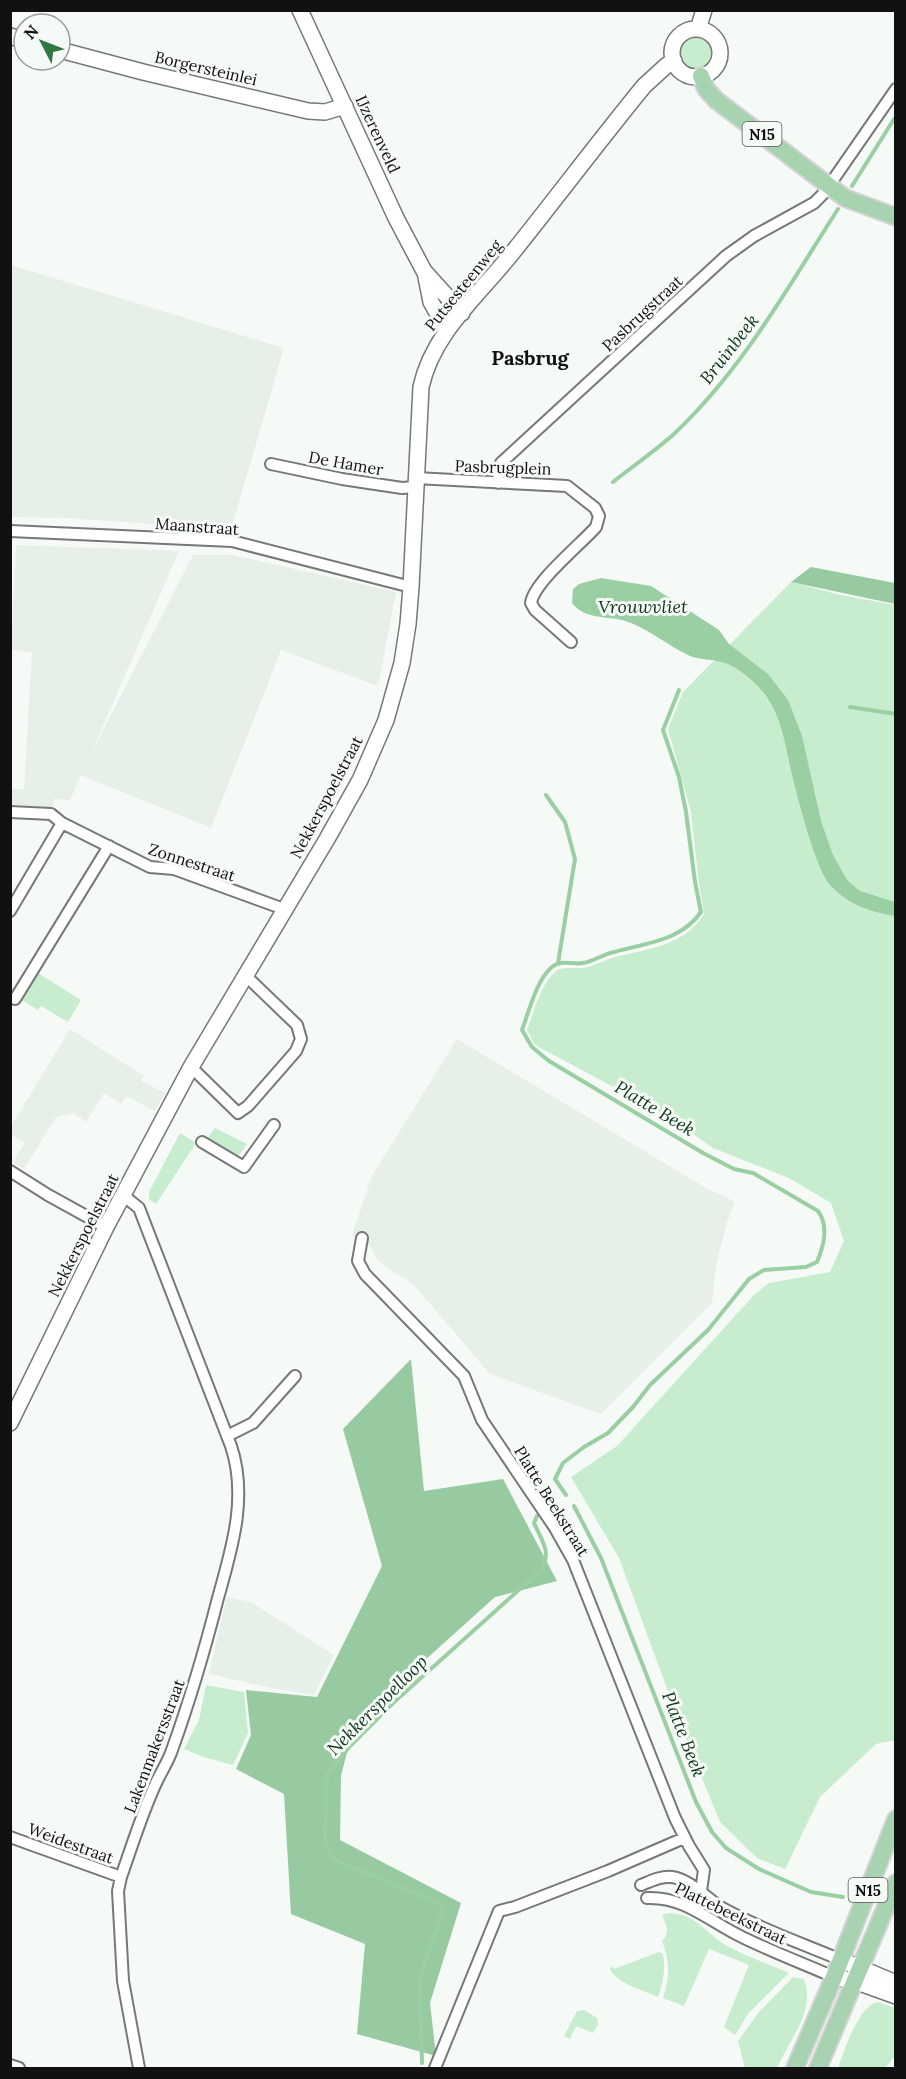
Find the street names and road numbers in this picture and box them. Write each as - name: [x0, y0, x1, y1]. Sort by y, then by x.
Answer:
- street label: Borgersteinlei: [153, 46, 259, 90]
- street label: IJzerenveld: [351, 92, 405, 176]
- road number: N15: [742, 122, 782, 146]
- street label: Putsesteenweg: [420, 234, 507, 335]
- street label: Pasbrugstraat: [598, 270, 687, 355]
- street label: De Hamer: [307, 447, 385, 479]
- street label: Pasbrugplein: [454, 455, 552, 479]
- street label: Maanstraat: [154, 513, 240, 539]
- street label: Nekkerspoelstraat: [285, 732, 367, 862]
- street label: Zonnestraat: [146, 839, 239, 886]
- street label: Nekkerspoelstraat: [43, 1169, 123, 1300]
- street label: Platte Beekstraat: [510, 1442, 594, 1561]
- street label: Lakenmakersstraat: [119, 1675, 189, 1816]
- street label: Weidestraat: [25, 1818, 117, 1868]
- street label: Plattebeekstraat: [672, 1877, 791, 1949]
- road number: N15: [848, 1878, 888, 1902]

